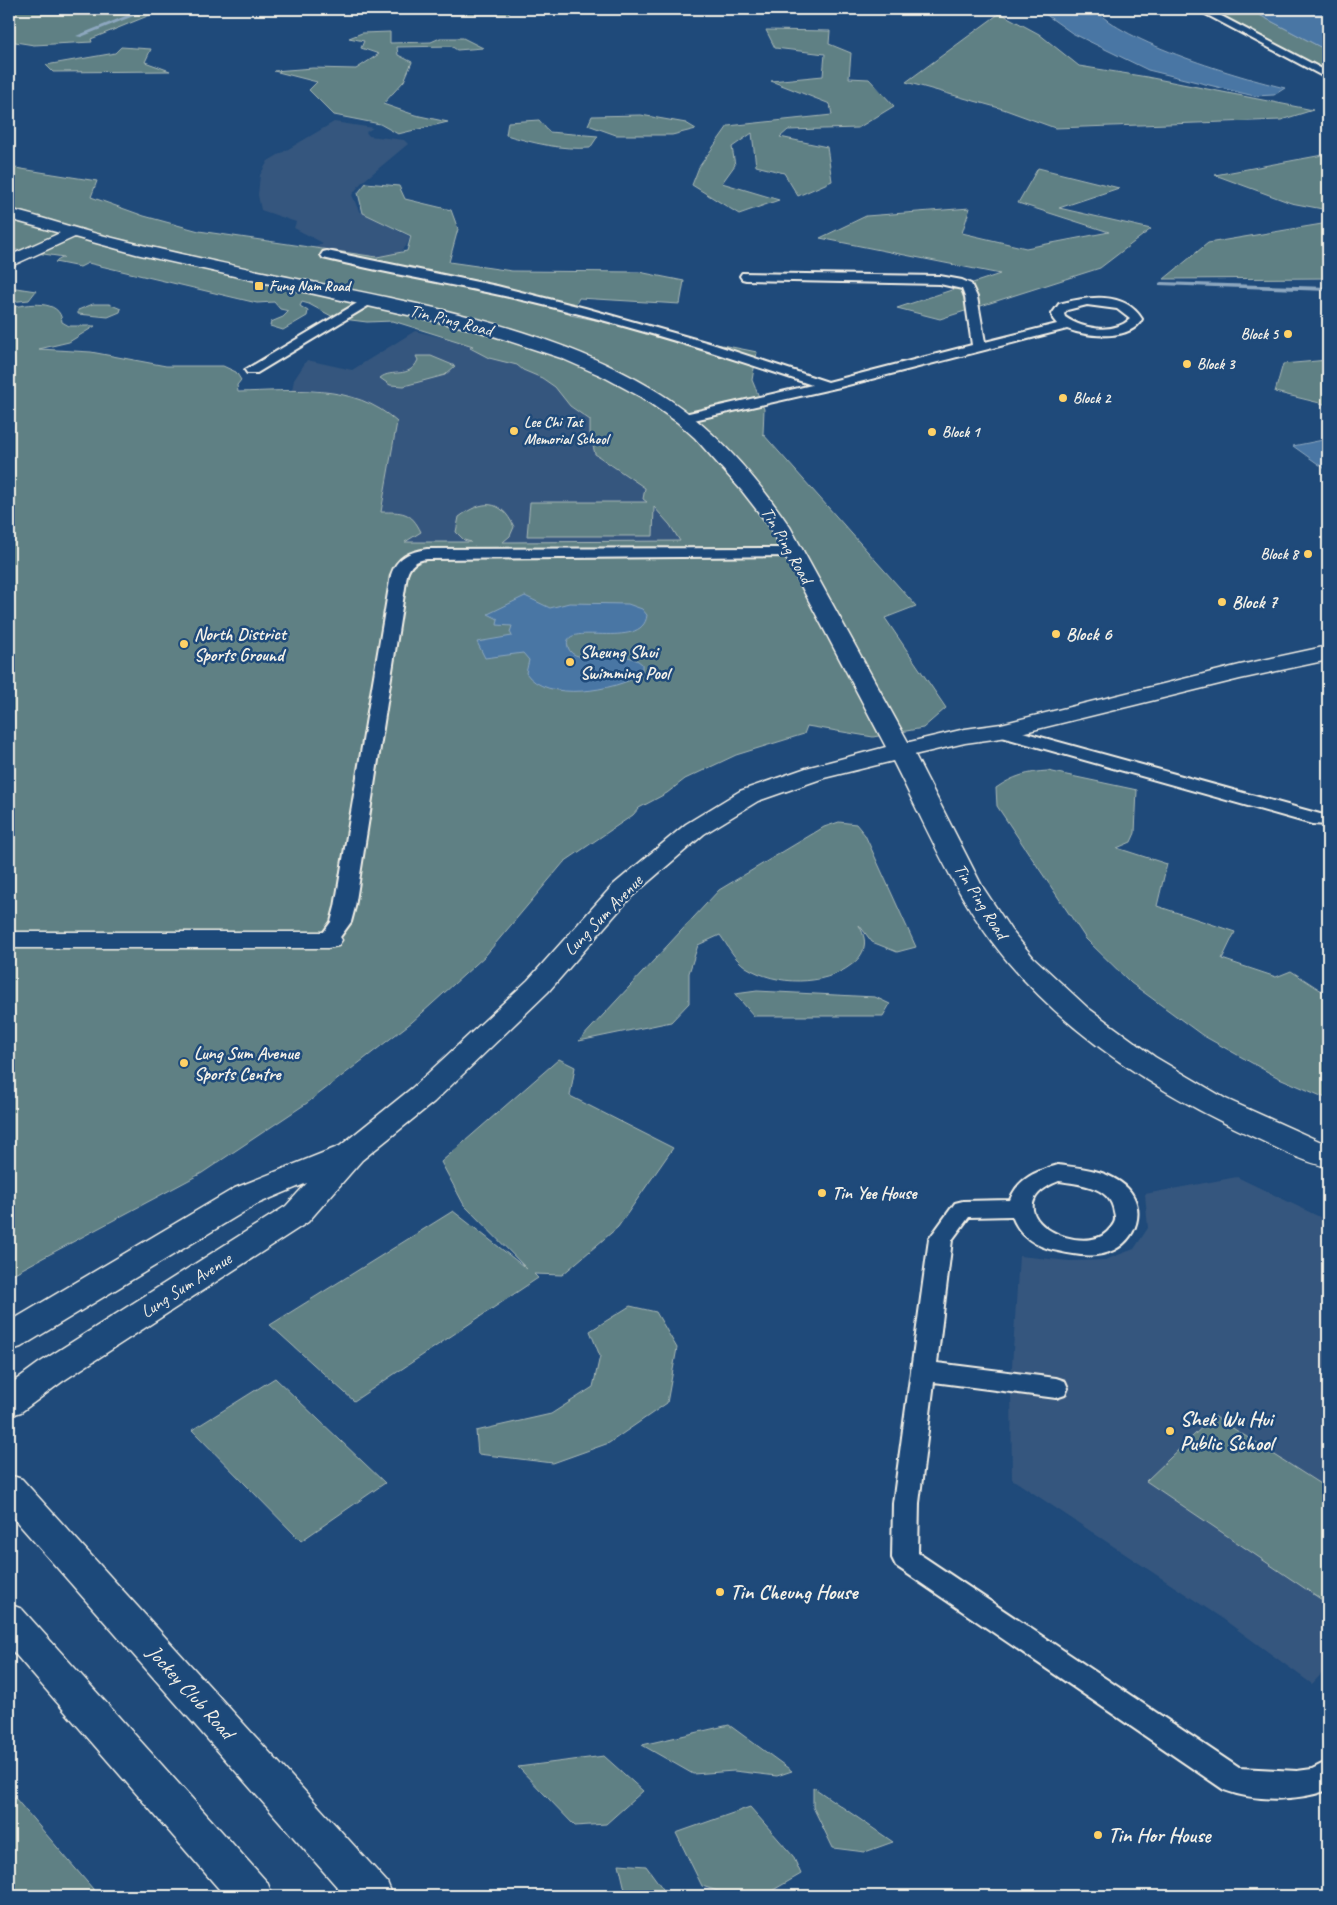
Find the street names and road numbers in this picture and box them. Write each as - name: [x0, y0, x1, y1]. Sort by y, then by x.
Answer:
- street label: Tin Ping Road: [407, 299, 498, 342]
- street label: Tin Ping Road: [756, 503, 819, 590]
- street label: Tin Ping Road: [949, 859, 1014, 945]
- street label: Lung Sum Avenue: [559, 869, 648, 960]
- street label: Lung Sum Avenue: [137, 1247, 236, 1322]
- street label: Jockey Club Road: [141, 1639, 242, 1747]

